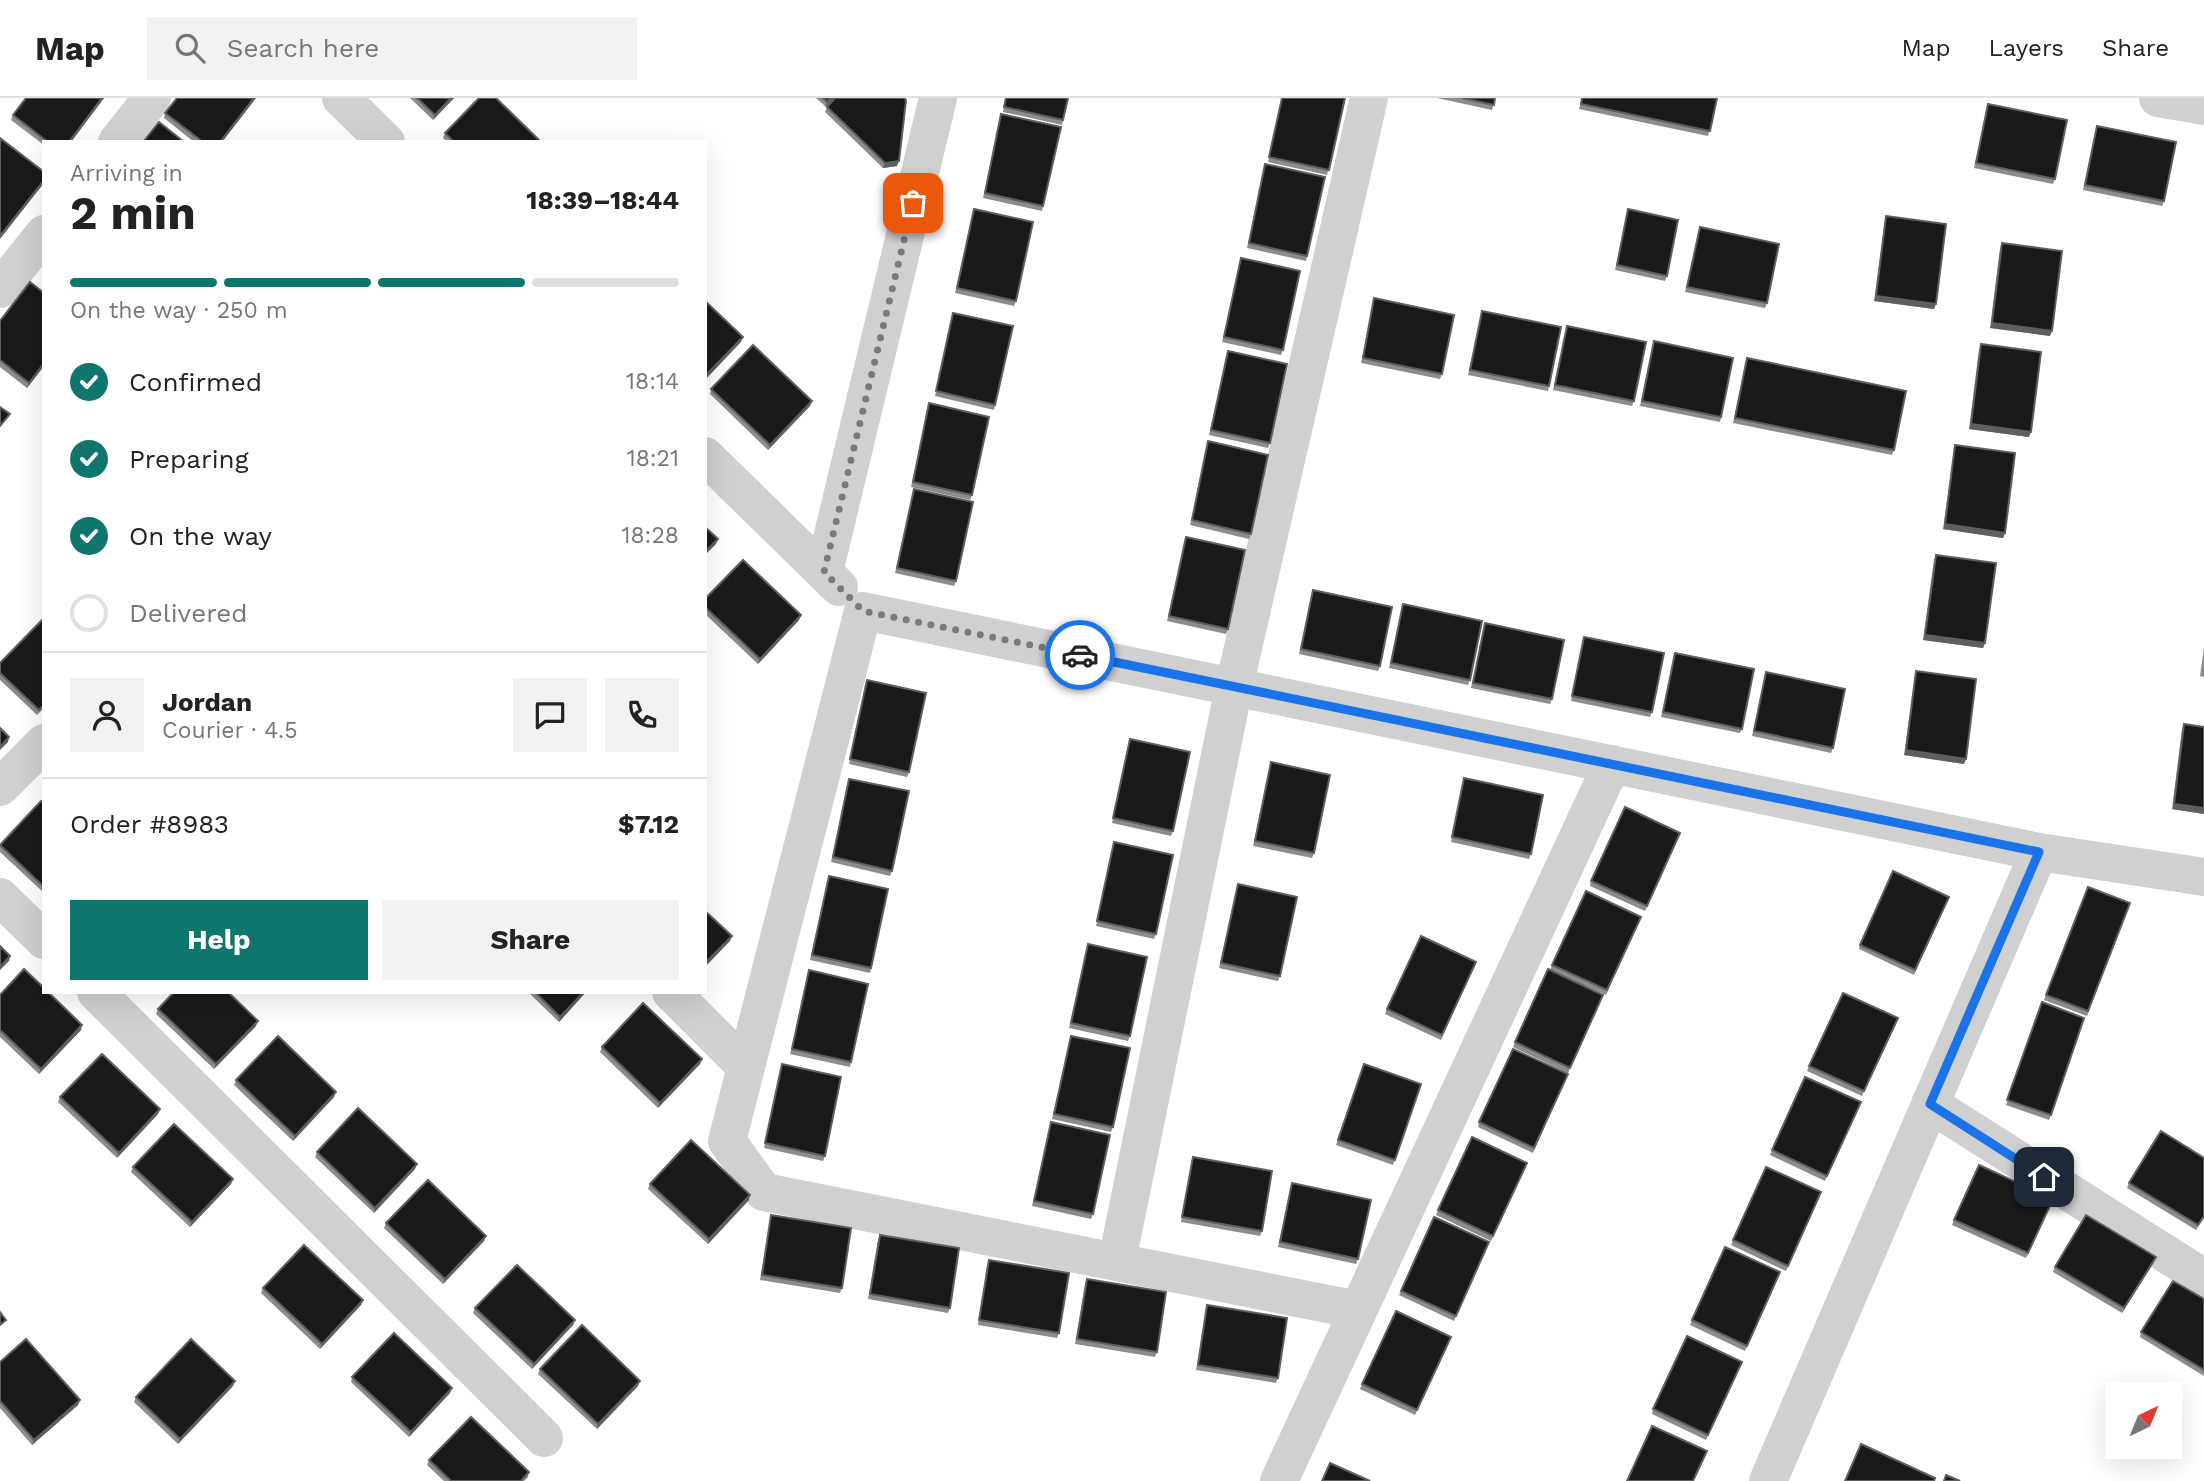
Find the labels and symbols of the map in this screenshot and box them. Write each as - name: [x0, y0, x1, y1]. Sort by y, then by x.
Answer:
- pin: [883, 173, 943, 233]
- courier: [1045, 620, 1115, 690]
- pin: [2014, 1147, 2074, 1207]
- north arrow: [2105, 1382, 2182, 1460]

